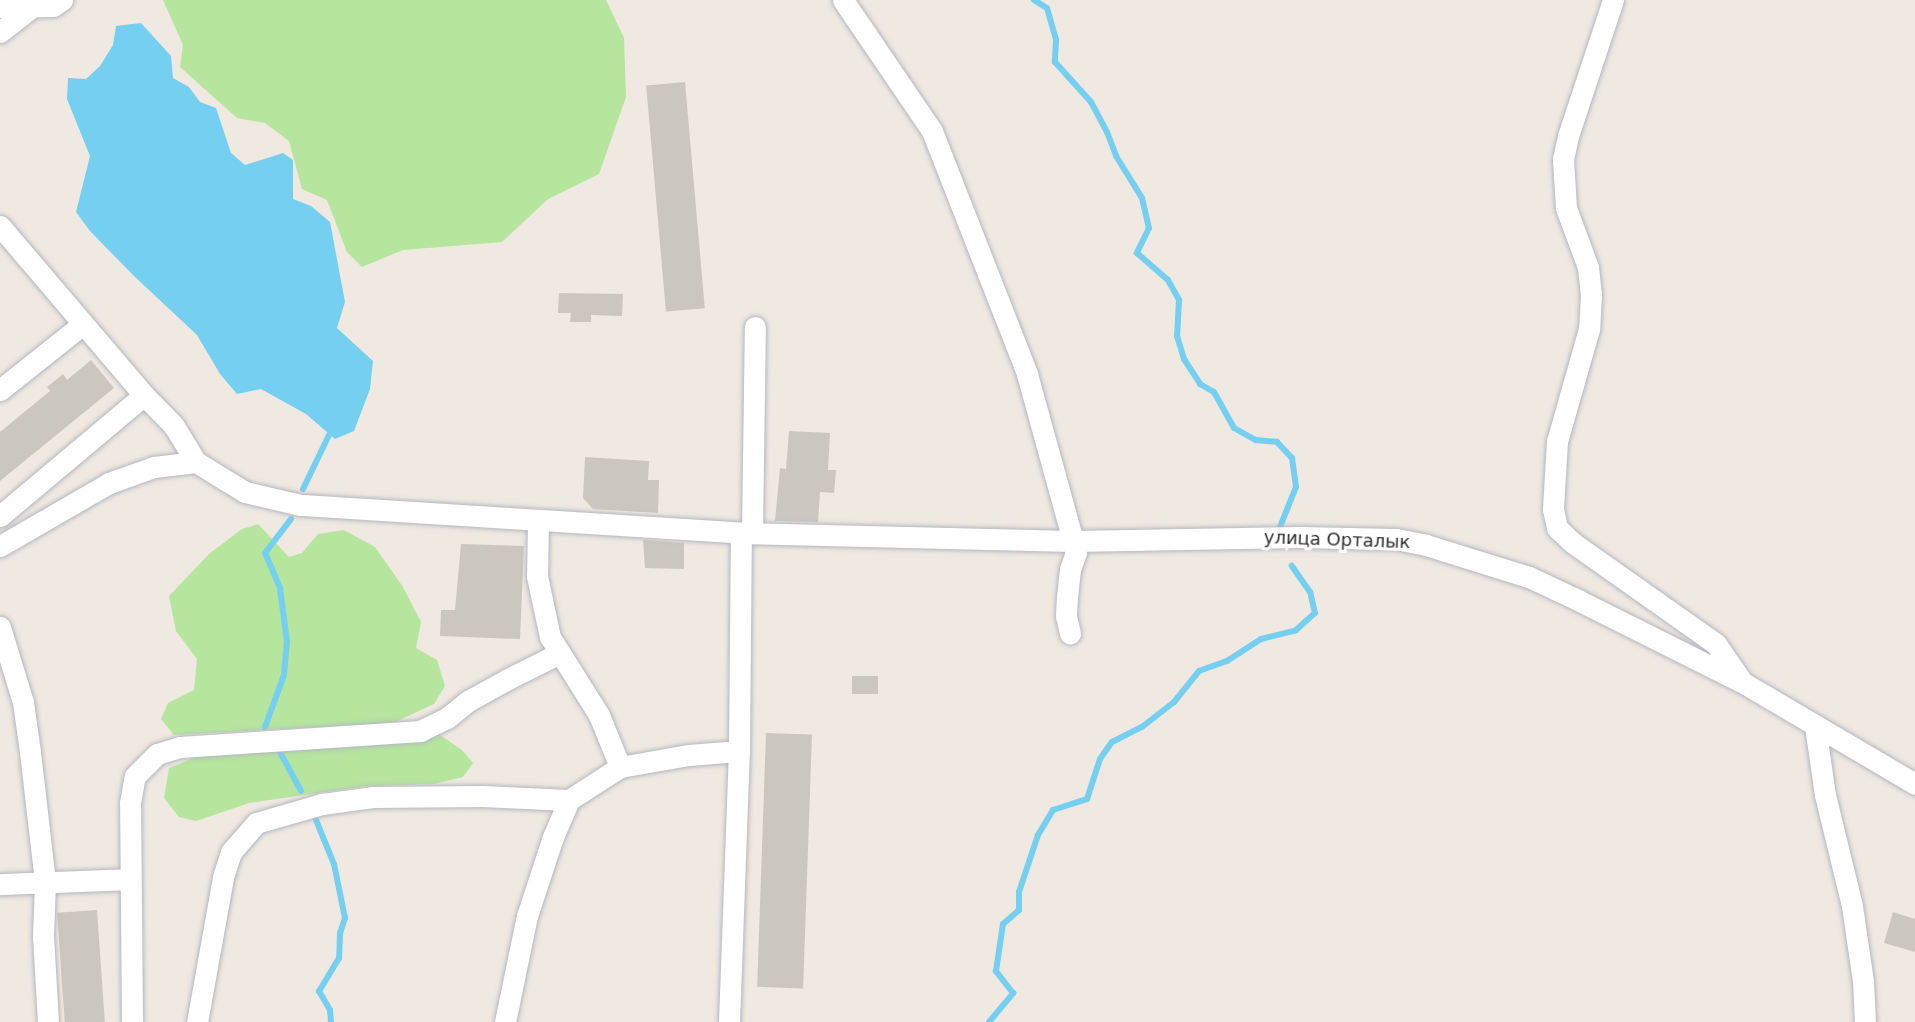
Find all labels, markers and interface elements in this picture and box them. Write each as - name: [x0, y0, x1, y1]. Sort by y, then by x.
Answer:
- street label: улица Орталык: [1263, 527, 1411, 553]

